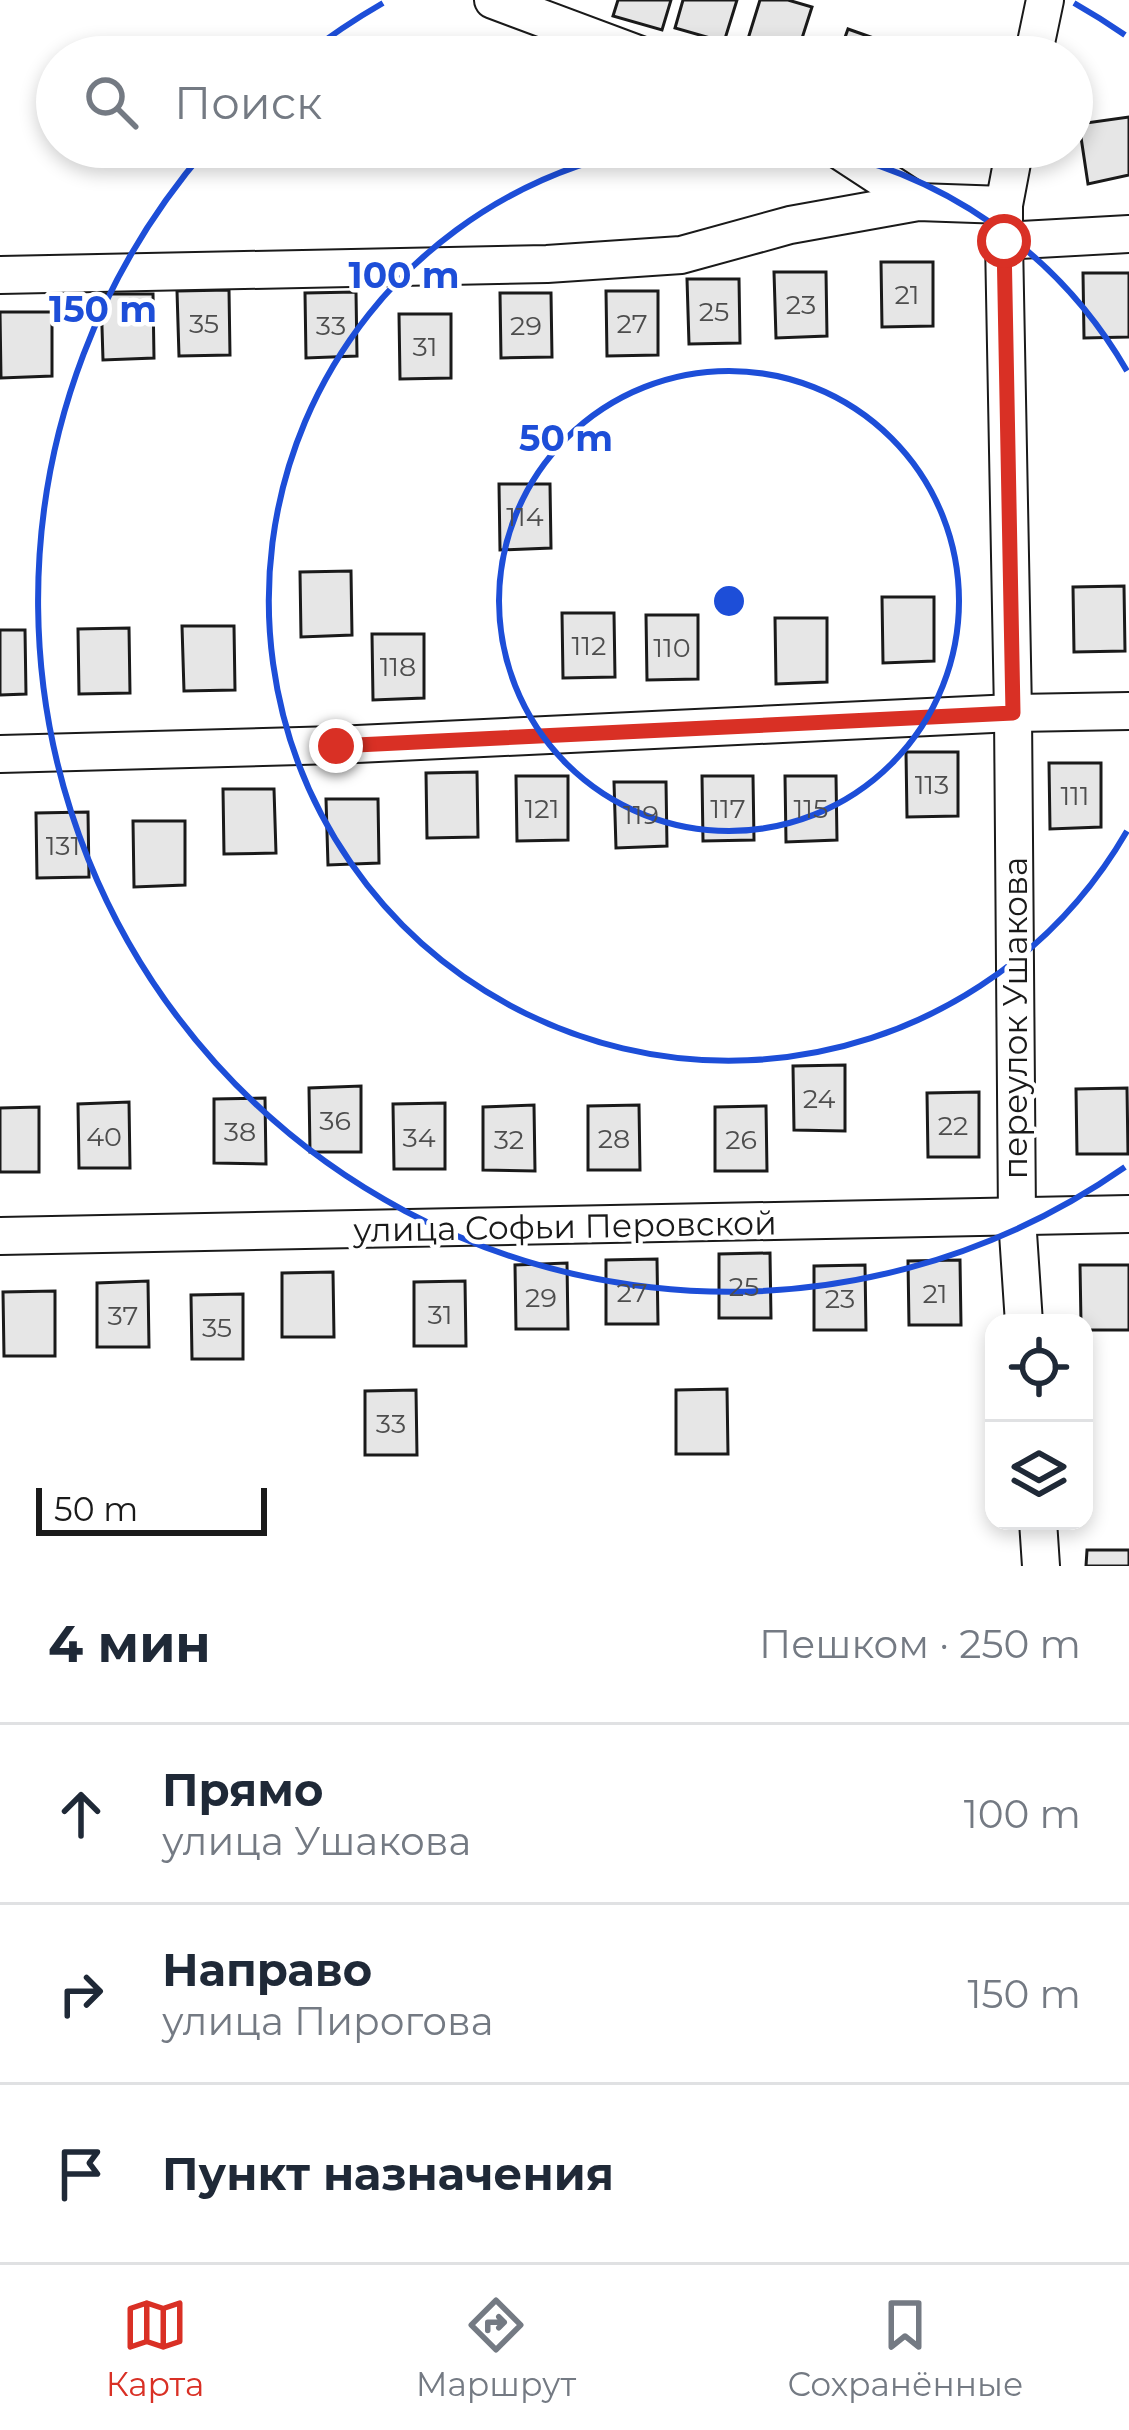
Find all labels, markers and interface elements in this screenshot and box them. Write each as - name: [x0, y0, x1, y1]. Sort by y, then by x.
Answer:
- search box: [36, 36, 1093, 168]
- icon: search: [78, 69, 144, 135]
- text: Поиск: [174, 75, 322, 130]
- route start: [977, 214, 1031, 268]
- text: 100 m: [349, 253, 459, 297]
- house number: 21: [894, 278, 920, 311]
- text: 150 m: [49, 287, 157, 331]
- house number: 23: [786, 288, 816, 321]
- house number: 25: [699, 295, 729, 328]
- house number: 35: [189, 307, 219, 340]
- house number: 27: [616, 307, 648, 340]
- house number: 33: [316, 309, 346, 342]
- house number: 29: [510, 309, 542, 342]
- house number: 31: [413, 330, 437, 363]
- text: 50 m: [519, 416, 613, 460]
- house number: 114: [506, 500, 544, 533]
- centre of rings: [708, 580, 750, 622]
- house number: 112: [572, 629, 606, 662]
- house number: 110: [653, 631, 691, 664]
- house number: 118: [380, 650, 416, 683]
- route end: [309, 719, 363, 773]
- house number: 113: [915, 768, 949, 801]
- house number: 111: [1060, 779, 1090, 812]
- house number: 121: [525, 792, 559, 825]
- house number: 117: [710, 792, 746, 825]
- house number: 115: [794, 792, 828, 825]
- house number: 119: [623, 798, 659, 831]
- house number: 131: [46, 829, 80, 862]
- street label: переулок Ушакова: [995, 857, 1035, 1179]
- house number: 24: [803, 1082, 835, 1115]
- house number: 36: [319, 1104, 351, 1137]
- house number: 22: [938, 1109, 968, 1142]
- house number: 38: [224, 1115, 256, 1148]
- house number: 40: [86, 1120, 122, 1153]
- house number: 34: [402, 1121, 436, 1154]
- house number: 28: [598, 1122, 630, 1155]
- house number: 32: [494, 1123, 524, 1156]
- house number: 26: [725, 1123, 757, 1156]
- street label: улица Софьи Перовской: [352, 1202, 777, 1250]
- house number: 25: [729, 1270, 759, 1303]
- house number: 27: [616, 1276, 648, 1309]
- house number: 21: [922, 1277, 948, 1310]
- house number: 29: [525, 1281, 557, 1314]
- house number: 23: [825, 1282, 855, 1315]
- house number: 31: [428, 1298, 452, 1331]
- house number: 37: [108, 1299, 138, 1332]
- house number: 35: [202, 1311, 232, 1344]
- map controls: [985, 1314, 1093, 1530]
- button: locate: [985, 1314, 1093, 1422]
- house number: 33: [376, 1407, 406, 1440]
- button: layers: [985, 1422, 1093, 1530]
- scale bar: [36, 1482, 267, 1535]
- text: 50 m: [54, 1489, 138, 1529]
- text: 4 мин: [48, 1613, 211, 1675]
- text: Пешком · 250 m: [759, 1620, 1081, 1668]
- text: Прямо: [162, 1762, 323, 1817]
- icon: ahead: [48, 1781, 114, 1847]
- text: 100 m: [964, 1790, 1081, 1838]
- text: улица Ушакова: [162, 1817, 471, 1865]
- text: Направо: [162, 1942, 372, 1997]
- icon: right: [48, 1961, 114, 2027]
- text: 150 m: [967, 1970, 1081, 2018]
- text: улица Пирогова: [162, 1997, 493, 2045]
- icon: arrive: [48, 2141, 114, 2207]
- text: Пункт назначения: [162, 2146, 614, 2201]
- tab: Карта: [106, 2292, 204, 2404]
- tab: Маршрут: [416, 2292, 576, 2404]
- tab: Сохранённые: [787, 2292, 1023, 2404]

